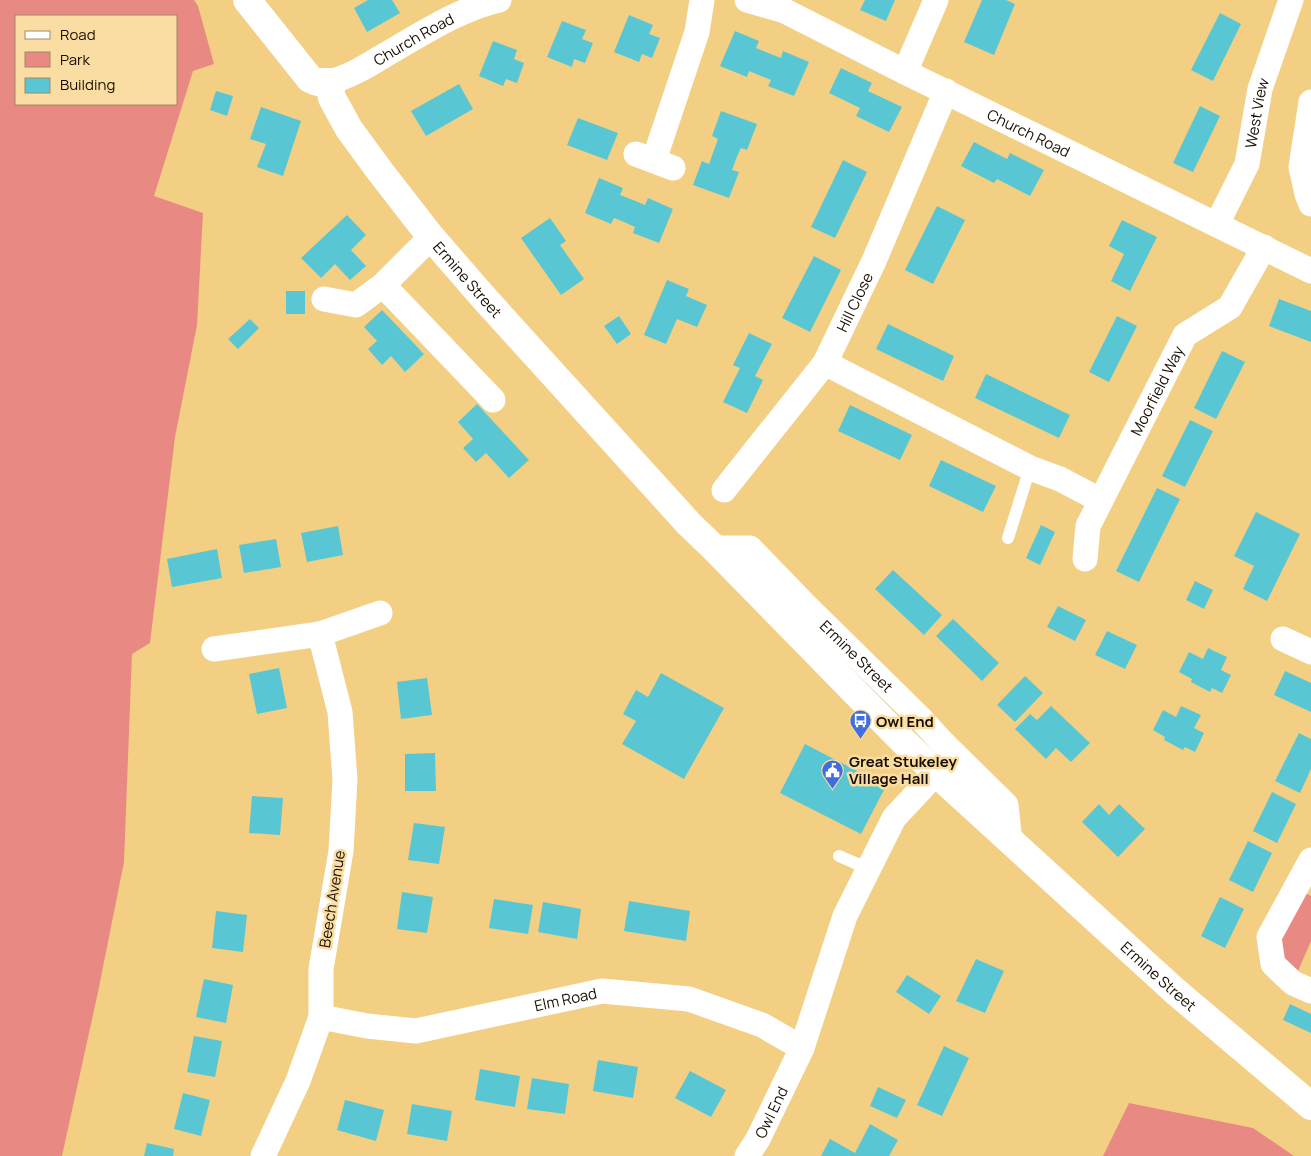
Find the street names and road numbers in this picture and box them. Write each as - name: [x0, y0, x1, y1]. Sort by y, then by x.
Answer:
- street label: Church Road: [369, 8, 457, 70]
- street label: West View: [1239, 74, 1274, 150]
- street label: Church Road: [984, 104, 1074, 162]
- street label: Ermine Street: [429, 237, 507, 322]
- street label: Hill Close: [831, 269, 878, 335]
- street label: Moorfield Way: [1125, 342, 1188, 439]
- street label: Ermine Street: [816, 615, 898, 697]
- street label: Beech Avenue: [314, 849, 350, 949]
- street label: Ermine Street: [1116, 936, 1201, 1016]
- street label: Elm Road: [532, 982, 599, 1016]
- street label: Owl End: [749, 1083, 792, 1142]

